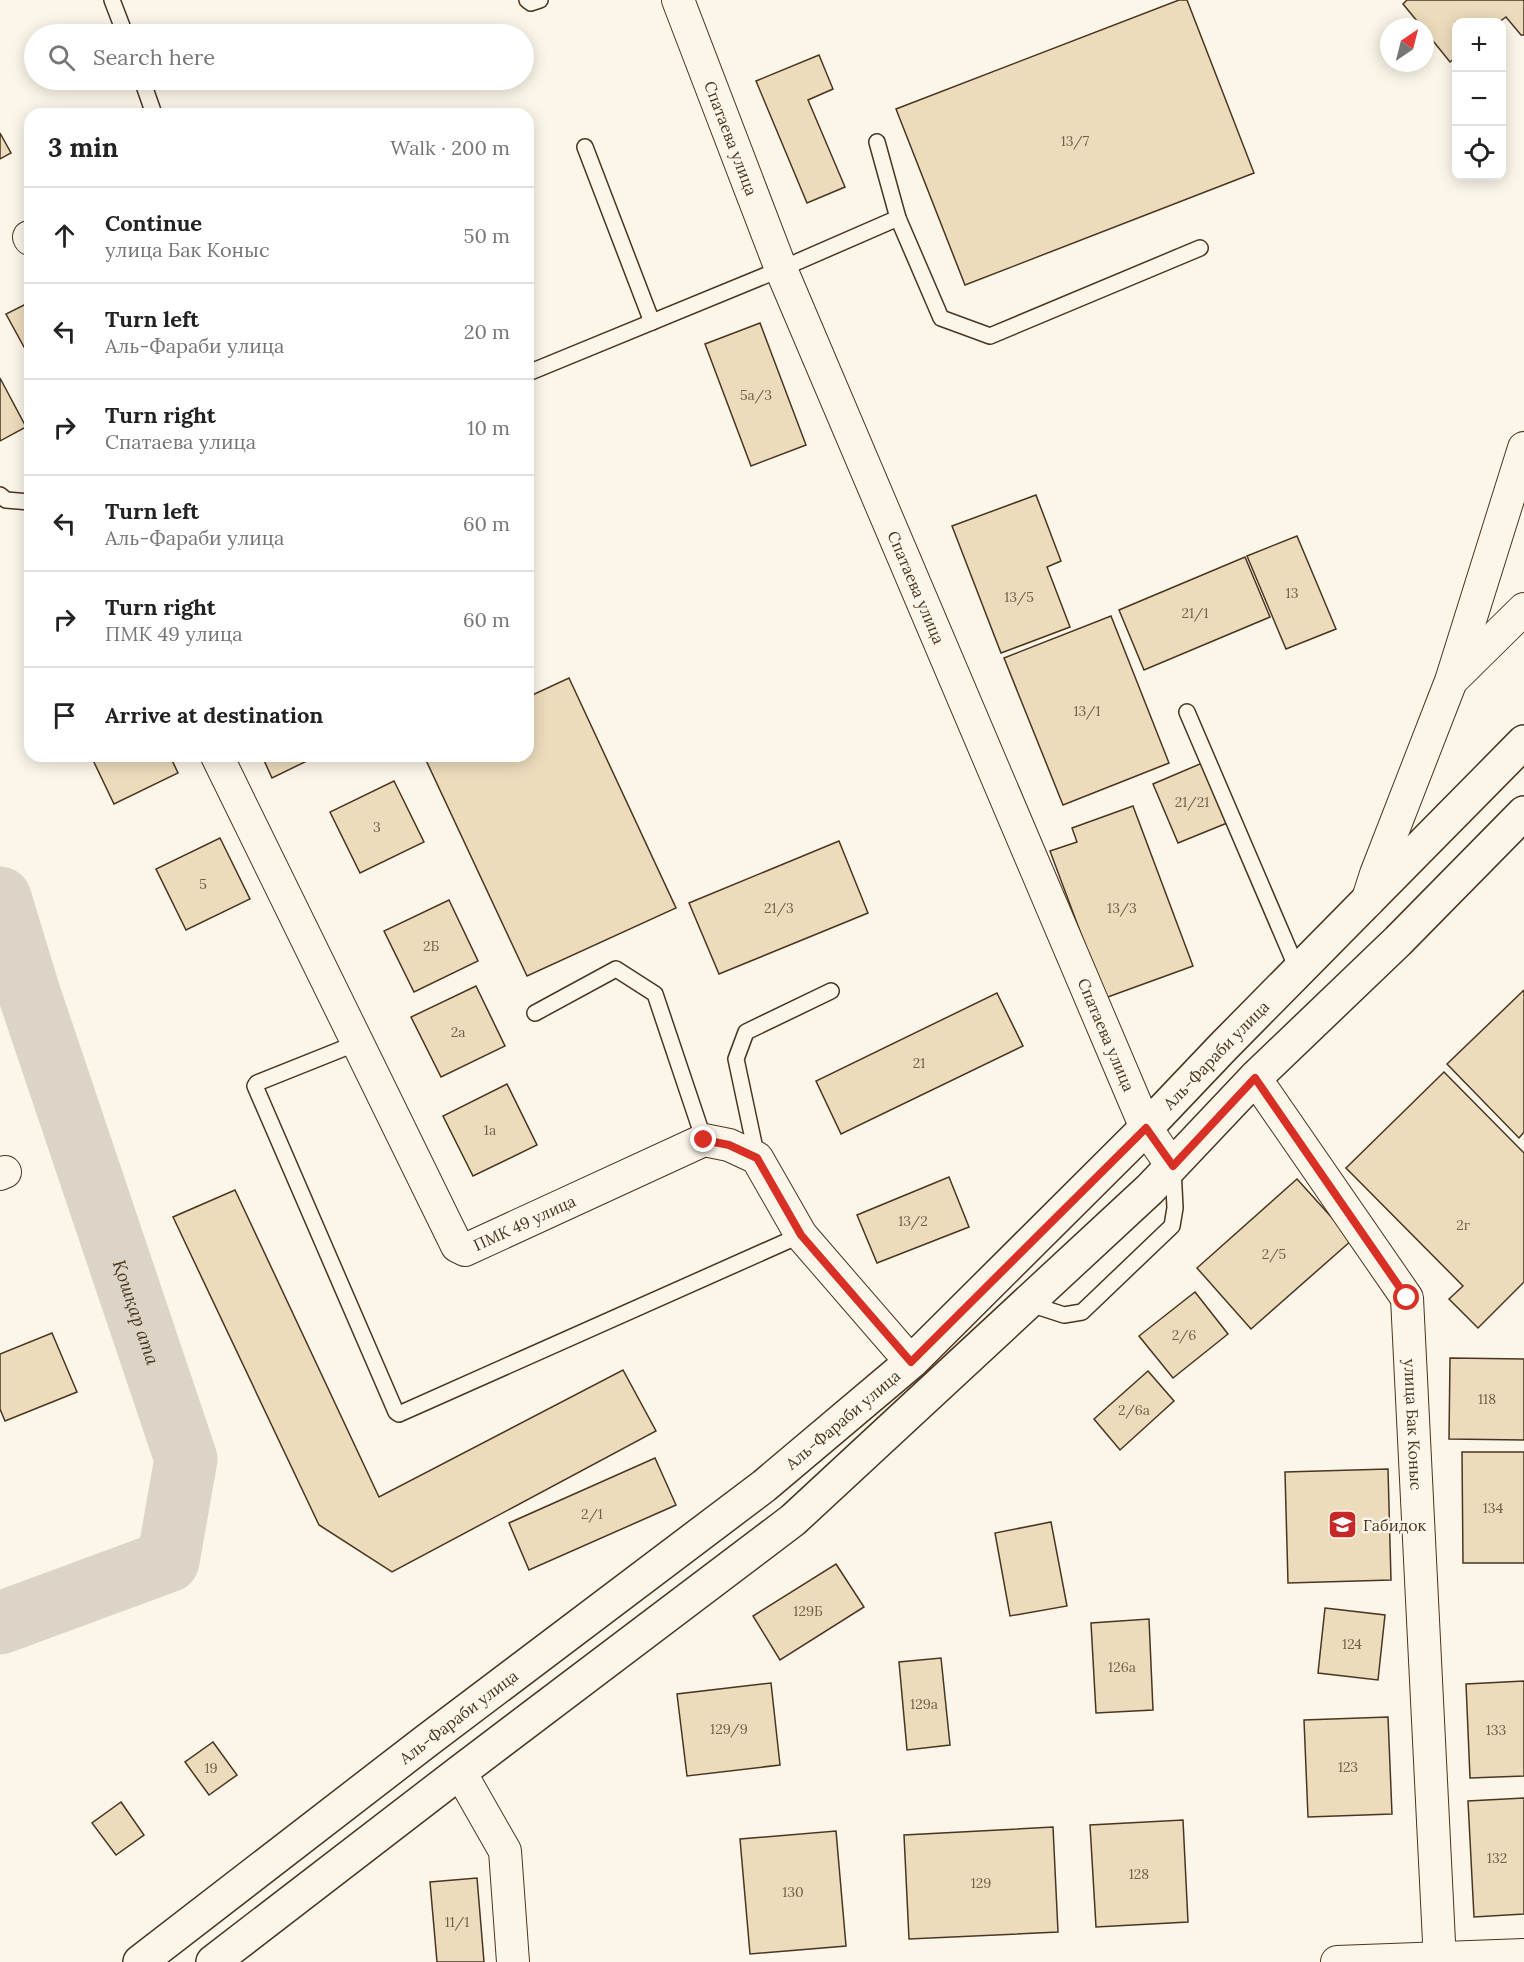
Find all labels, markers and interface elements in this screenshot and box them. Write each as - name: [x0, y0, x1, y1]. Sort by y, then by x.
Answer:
- north arrow: [1380, 18, 1434, 72]
- map controls: [1452, 18, 1506, 180]
- button: +: [1452, 18, 1506, 72]
- search box: [24, 24, 534, 90]
- icon: search: [45, 41, 78, 74]
- text: Search here: [93, 43, 215, 71]
- button: −: [1452, 72, 1506, 126]
- street label: Спатаева улица: [700, 78, 762, 198]
- button: locate: [1452, 126, 1506, 180]
- text: 3 min: [48, 131, 118, 164]
- house number: 13/7: [1061, 132, 1090, 150]
- text: Walk · 200 m: [390, 135, 510, 160]
- text: Continue: [105, 209, 202, 237]
- icon: ahead: [48, 219, 81, 252]
- text: 50 m: [464, 223, 510, 248]
- text: улица Бак Коныс: [105, 237, 270, 262]
- text: Turn left: [105, 305, 199, 333]
- icon: left: [48, 315, 81, 348]
- text: 20 m: [464, 319, 510, 344]
- text: Аль-Фараби улица: [105, 333, 284, 358]
- house number: 5а/3: [740, 386, 772, 404]
- text: Turn right: [105, 401, 216, 429]
- icon: right: [48, 411, 81, 444]
- text: 10 m: [467, 415, 510, 440]
- text: Спатаева улица: [105, 429, 256, 454]
- text: Turn left: [105, 497, 199, 525]
- icon: left: [48, 507, 81, 540]
- text: 60 m: [463, 511, 510, 536]
- text: Аль-Фараби улица: [105, 525, 284, 550]
- street label: Спатаева улица: [883, 528, 949, 647]
- house number: 13: [1286, 584, 1299, 602]
- house number: 13/5: [1004, 588, 1034, 606]
- text: Turn right: [105, 593, 216, 621]
- icon: right: [48, 603, 81, 636]
- house number: 21/1: [1181, 604, 1209, 622]
- text: 60 m: [463, 607, 510, 632]
- text: ПМК 49 улица: [105, 621, 243, 646]
- icon: arrive: [48, 699, 81, 732]
- text: Arrive at destination: [105, 701, 323, 729]
- house number: 13/1: [1073, 702, 1101, 720]
- house number: 21/21: [1175, 793, 1209, 811]
- house number: 3: [373, 818, 381, 836]
- house number: 5: [199, 875, 207, 893]
- house number: 21/3: [764, 899, 794, 917]
- house number: 13/3: [1107, 899, 1137, 917]
- house number: 2Б: [423, 937, 439, 955]
- street label: Спатаева улица: [1073, 975, 1139, 1094]
- street label: Аль-Фараби улица: [1158, 996, 1273, 1114]
- house number: 2а: [451, 1023, 465, 1041]
- house number: 21: [913, 1054, 925, 1072]
- house number: 1а: [484, 1121, 496, 1139]
- route end: [690, 1126, 716, 1152]
- street label: ПМК 49 улица: [470, 1191, 579, 1255]
- house number: 13/2: [898, 1212, 928, 1230]
- house number: 2г: [1456, 1216, 1470, 1234]
- house number: 2/5: [1262, 1245, 1286, 1263]
- water label: Қошқар ата: [108, 1257, 165, 1368]
- route start: [1393, 1284, 1419, 1310]
- house number: 2/6: [1172, 1326, 1196, 1344]
- street label: улица Бак Коныс: [1400, 1358, 1427, 1491]
- street label: Аль-Фараби улица: [781, 1366, 904, 1474]
- house number: 118: [1478, 1390, 1496, 1408]
- house number: 2/6а: [1118, 1401, 1150, 1419]
- house number: 134: [1483, 1499, 1504, 1517]
- house number: 2/1: [581, 1505, 603, 1523]
- school or university icon: Габидок: [1326, 1509, 1358, 1541]
- place label: Габидок: [1363, 1515, 1427, 1535]
- house number: 129Б: [793, 1602, 823, 1620]
- house number: 124: [1342, 1635, 1362, 1653]
- house number: 126а: [1108, 1658, 1136, 1676]
- street label: Аль-Фараби улица: [394, 1665, 522, 1769]
- house number: 129а: [910, 1695, 938, 1713]
- house number: 129/9: [710, 1720, 748, 1738]
- house number: 133: [1486, 1721, 1507, 1739]
- house number: 123: [1338, 1758, 1358, 1776]
- house number: 19: [204, 1759, 218, 1777]
- house number: 132: [1487, 1849, 1507, 1867]
- house number: 128: [1129, 1865, 1149, 1883]
- house number: 129: [971, 1874, 991, 1892]
- house number: 130: [782, 1883, 804, 1901]
- house number: 11/1: [445, 1913, 469, 1931]

